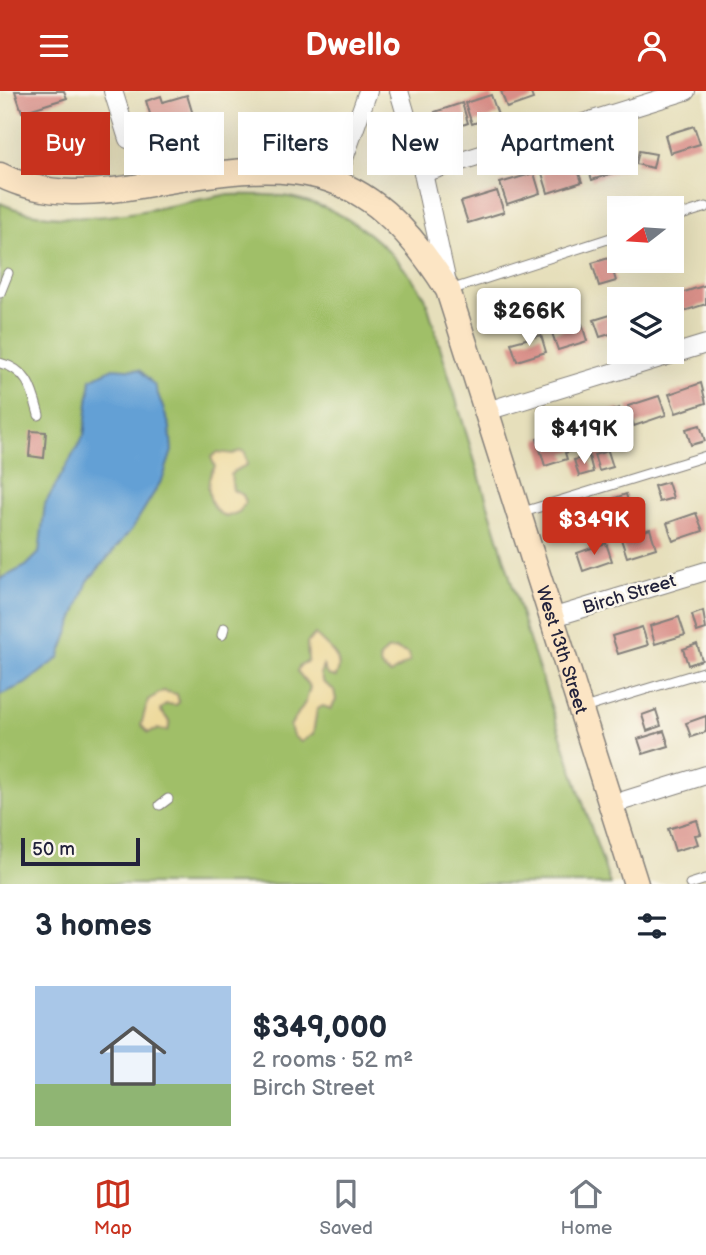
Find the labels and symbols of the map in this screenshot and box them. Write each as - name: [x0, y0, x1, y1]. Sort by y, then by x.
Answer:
- north arrow: [607, 196, 684, 273]
- pin: $266K: [480, 289, 578, 348]
- pin: $419K: [535, 407, 633, 466]
- pin: $349K: [545, 497, 643, 557]
- street label: Birch Street: [580, 570, 679, 619]
- street label: West 13th Street: [531, 584, 592, 717]
- scale bar: [21, 835, 140, 867]

